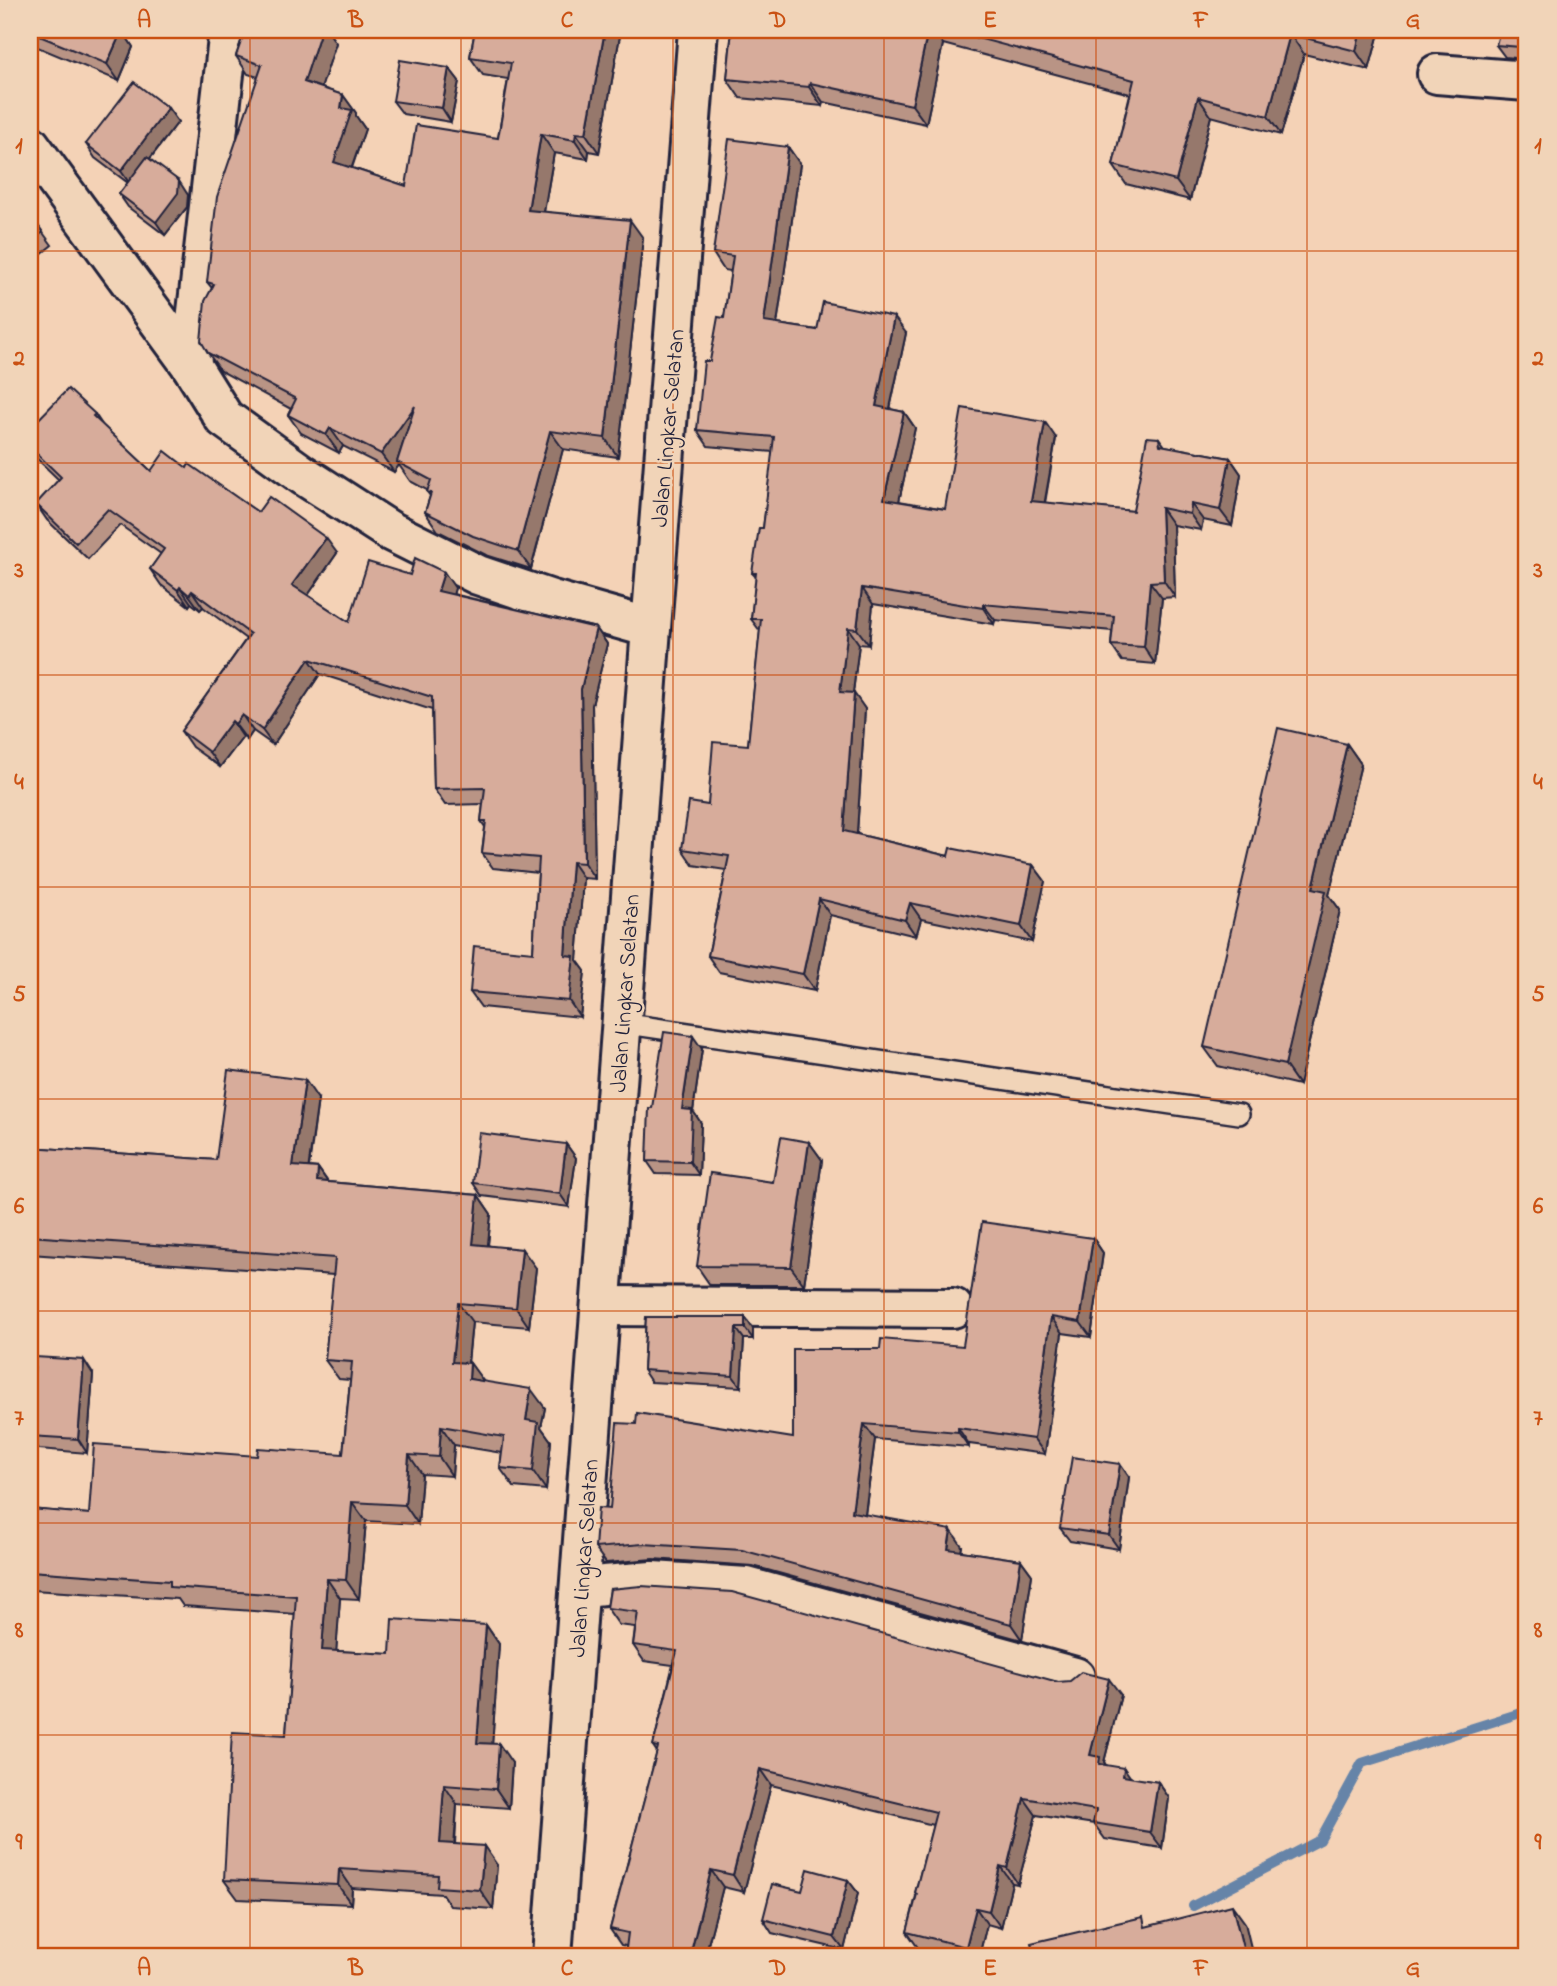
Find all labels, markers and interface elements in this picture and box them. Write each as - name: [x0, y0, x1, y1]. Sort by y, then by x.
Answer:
- text: A: [137, 5, 151, 38]
- text: B: [347, 5, 364, 38]
- text: C: [561, 5, 574, 38]
- text: D: [769, 5, 786, 38]
- text: E: [983, 5, 997, 38]
- text: F: [1193, 5, 1209, 38]
- text: G: [1406, 5, 1420, 38]
- text: 1: [15, 131, 23, 164]
- text: 1: [1534, 131, 1542, 164]
- street label: Jalan Lingkar Selatan: [644, 328, 696, 529]
- text: 2: [12, 343, 25, 376]
- text: 2: [1531, 343, 1544, 376]
- text: 3: [13, 555, 24, 588]
- text: 3: [1532, 555, 1543, 588]
- text: 4: [14, 767, 24, 800]
- text: 4: [1533, 767, 1543, 800]
- street label: Jalan Lingkar Selatan: [603, 893, 651, 1093]
- text: 5: [12, 979, 26, 1012]
- text: 5: [1531, 979, 1545, 1012]
- text: 6: [14, 1191, 25, 1224]
- text: 6: [1533, 1191, 1544, 1224]
- text: 7: [14, 1403, 24, 1436]
- text: 7: [1533, 1403, 1543, 1436]
- street label: Jalan Lingkar Selatan: [562, 1458, 610, 1658]
- text: 8: [14, 1615, 24, 1648]
- text: 8: [1533, 1615, 1543, 1648]
- text: 9: [15, 1827, 24, 1860]
- text: 9: [1534, 1827, 1543, 1860]
- text: A: [137, 1953, 151, 1986]
- text: B: [347, 1953, 364, 1986]
- text: C: [561, 1953, 574, 1986]
- text: D: [769, 1953, 786, 1986]
- text: E: [983, 1953, 997, 1986]
- text: F: [1193, 1953, 1209, 1986]
- text: G: [1406, 1953, 1420, 1986]

